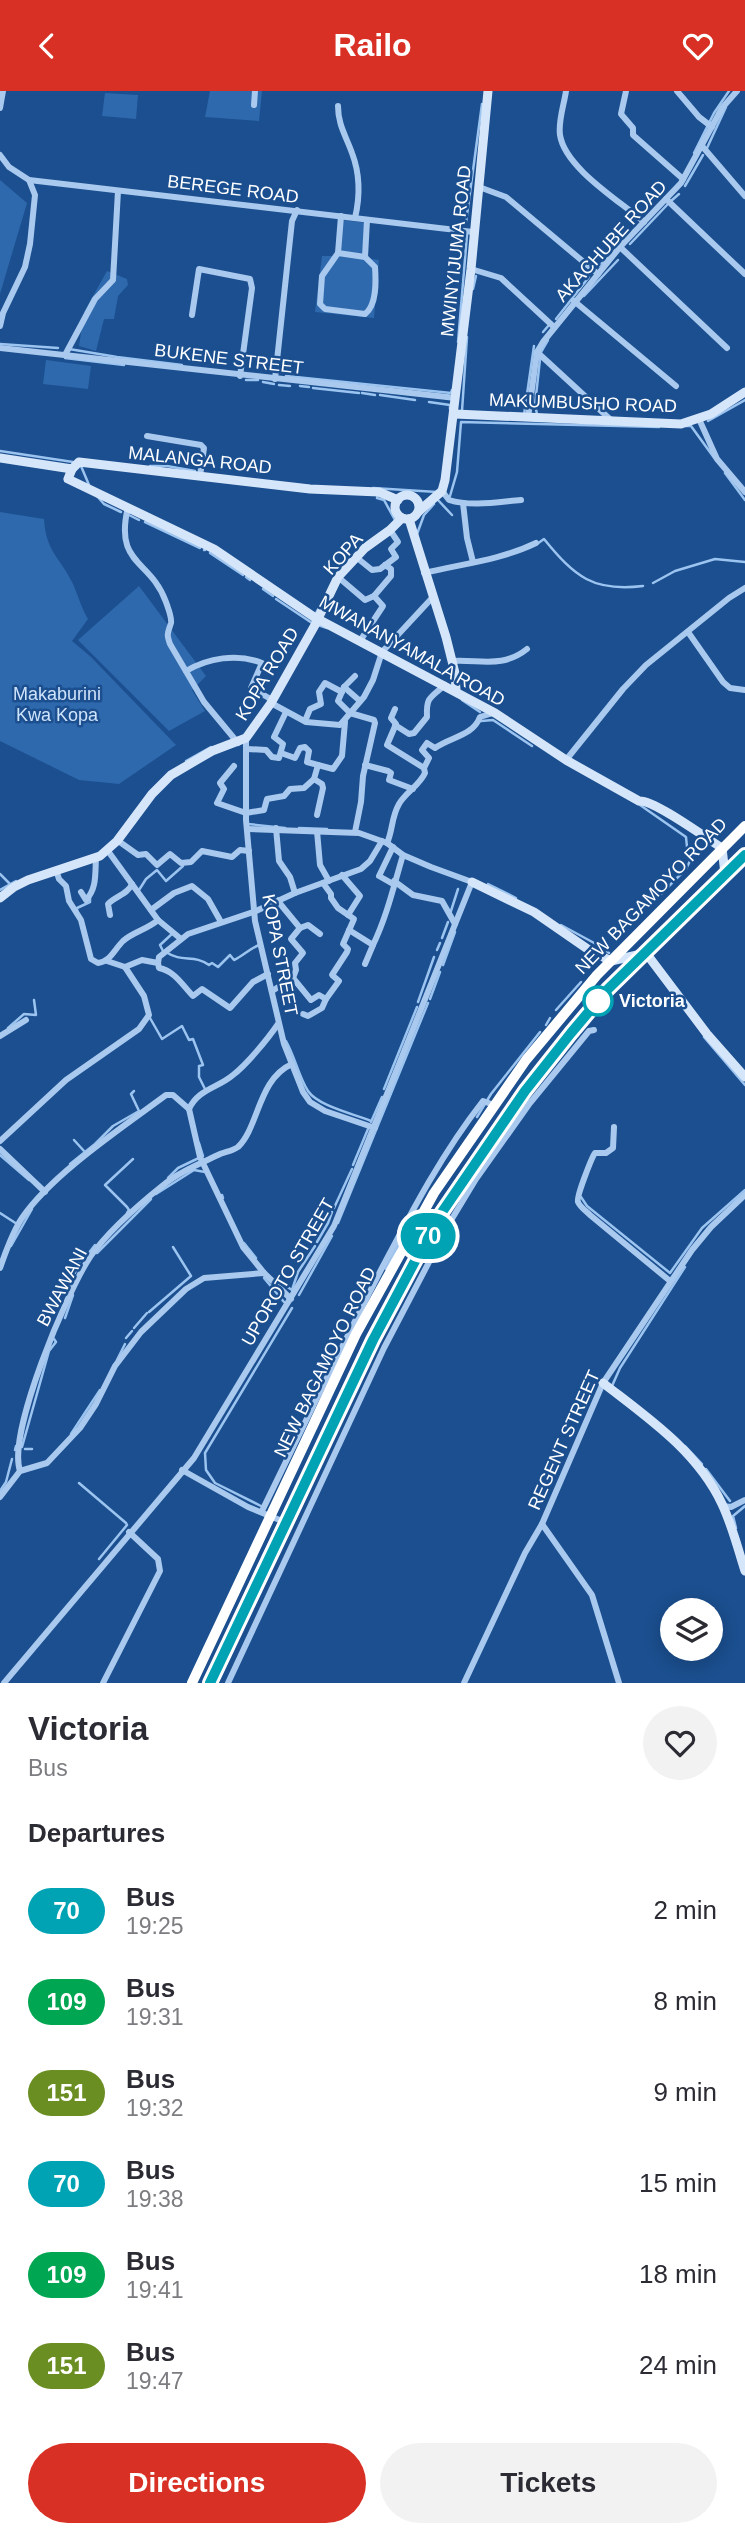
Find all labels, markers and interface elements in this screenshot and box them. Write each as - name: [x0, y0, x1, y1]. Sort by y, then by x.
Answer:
- icon: back: [28, 27, 66, 65]
- text: Railo: [333, 27, 412, 63]
- icon: heart: [679, 27, 717, 65]
- street label: MWINYIJUMA ROAD: [437, 164, 475, 338]
- street label: BEREGE ROAD: [166, 171, 300, 207]
- street label: AKACHUBE ROAD: [551, 176, 671, 306]
- street label: BUKENE STREET: [153, 340, 305, 378]
- street label: MAKUMBUSHO ROAD: [489, 390, 677, 416]
- street label: MALANGA ROAD: [127, 443, 273, 477]
- street label: KOPA: [319, 529, 367, 579]
- street label: MWANANYAMALA ROAD: [316, 592, 508, 710]
- street label: KOPA ROAD: [231, 624, 303, 724]
- park label: Makaburini Kwa Kopa: [13, 684, 101, 725]
- street label: NEW BAGAMOYO ROAD: [571, 814, 731, 978]
- street label: KOPA STREET: [258, 892, 302, 1018]
- marker: Victoria: [583, 986, 613, 1016]
- place label: Victoria: [619, 991, 686, 1011]
- street label: UPOROTO STREET: [238, 1195, 338, 1349]
- line badge: 70: [396, 1213, 460, 1259]
- text: 70: [415, 1222, 441, 1249]
- street label: BWAWANI: [33, 1244, 91, 1330]
- street label: NEW BAGAMOYO ROAD: [270, 1264, 380, 1460]
- street label: REGENT STREET: [524, 1367, 604, 1513]
- map controls: [660, 1598, 723, 1661]
- button: layers: [660, 1598, 723, 1661]
- button: heart: [643, 1706, 717, 1780]
- text: Victoria: [28, 1710, 148, 1747]
- text: Bus: [28, 1755, 68, 1781]
- text: Departures: [28, 1818, 165, 1848]
- text: Bus: [126, 1882, 175, 1912]
- text: 2 min: [653, 1895, 717, 1925]
- text: 70: [53, 1897, 80, 1924]
- text: 19:25: [126, 1913, 184, 1939]
- text: Bus: [126, 1973, 175, 2003]
- text: 8 min: [653, 1986, 717, 2016]
- text: 109: [46, 1988, 87, 2015]
- text: 19:31: [126, 2004, 184, 2030]
- text: Bus: [126, 2064, 175, 2094]
- text: 9 min: [653, 2077, 717, 2107]
- text: 151: [46, 2079, 87, 2106]
- text: 19:32: [126, 2095, 184, 2121]
- text: Bus: [126, 2155, 175, 2185]
- text: 15 min: [639, 2168, 717, 2198]
- text: 70: [53, 2170, 80, 2197]
- text: 19:38: [126, 2186, 184, 2212]
- text: Bus: [126, 2246, 175, 2276]
- text: 18 min: [639, 2259, 717, 2289]
- text: 109: [46, 2261, 87, 2288]
- text: 19:41: [126, 2277, 184, 2303]
- text: Bus: [126, 2337, 175, 2367]
- text: 24 min: [639, 2350, 717, 2380]
- text: 151: [46, 2352, 87, 2379]
- text: 19:47: [126, 2368, 184, 2394]
- button: Directions: [28, 2443, 366, 2523]
- button: Tickets: [380, 2443, 717, 2523]

